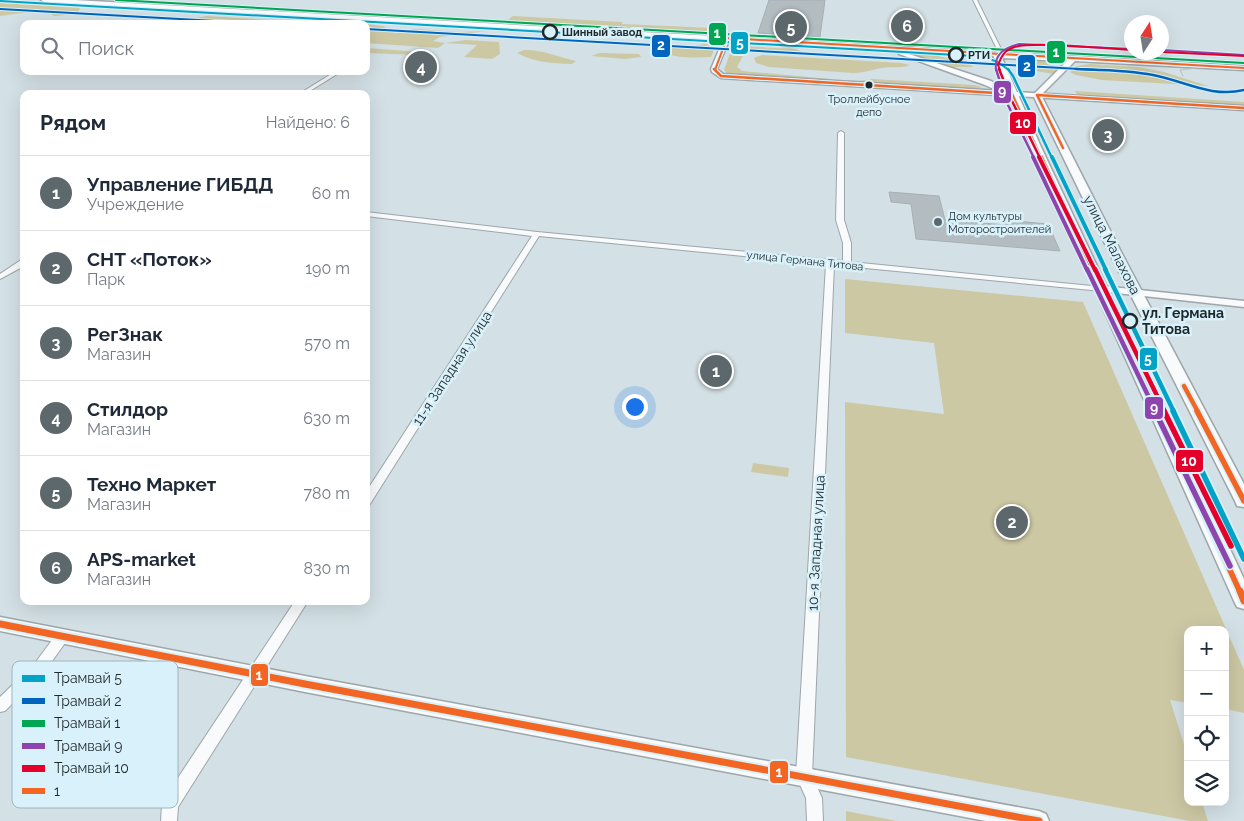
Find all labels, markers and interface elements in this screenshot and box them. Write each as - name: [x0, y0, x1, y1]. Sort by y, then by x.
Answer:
- pin: 6: [891, 7, 923, 45]
- pin: 5: [775, 8, 807, 46]
- north arrow: [1124, 15, 1169, 60]
- search box: [20, 20, 370, 75]
- line badge: 1: [708, 22, 727, 46]
- marker: Шинный завод: [542, 24, 558, 40]
- text: 1: [714, 25, 721, 41]
- place label: Шинный завод: [562, 26, 642, 39]
- line badge: 5: [730, 31, 749, 55]
- icon: search: [38, 34, 66, 62]
- line badge: 2: [651, 34, 671, 58]
- text: 5: [736, 35, 744, 51]
- text: Поиск: [78, 37, 134, 59]
- text: 2: [657, 37, 665, 53]
- line badge: 1: [1046, 40, 1066, 64]
- text: 1: [1053, 44, 1060, 60]
- marker: РТИ: [948, 47, 964, 63]
- pin: 4: [405, 48, 437, 86]
- place label: РТИ: [968, 49, 990, 62]
- line badge: 2: [1017, 54, 1036, 78]
- text: 2: [1023, 58, 1031, 74]
- marker: Троллейбусное депо: [864, 80, 874, 90]
- line badge: 9: [993, 80, 1012, 104]
- text: 9: [998, 83, 1006, 99]
- place label: Троллейбусное депо: [828, 93, 911, 119]
- text: Рядом: [40, 110, 106, 135]
- line badge: 10: [1009, 111, 1037, 135]
- text: Найдено: 6: [266, 113, 350, 132]
- text: 10: [1015, 115, 1031, 131]
- pin: 3: [1092, 116, 1124, 154]
- text: Управление ГИБДД: [87, 173, 273, 195]
- text: 1: [52, 184, 60, 203]
- text: 60 m: [312, 184, 350, 203]
- street label: улица Малахова: [1080, 193, 1144, 297]
- text: Учреждение: [87, 195, 184, 214]
- place label: Дом культуры Моторостроителей: [948, 210, 1051, 236]
- marker: Дом культуры Моторостроителей: [932, 216, 944, 228]
- text: СНТ «Поток»: [87, 248, 212, 270]
- street label: улица Германа Титова: [746, 248, 864, 274]
- text: 2: [51, 259, 61, 278]
- text: 190 m: [305, 259, 350, 278]
- text: Парк: [87, 270, 125, 289]
- place label: ул. Германа Титова: [1142, 305, 1224, 337]
- street label: 11-я Западная улица: [409, 308, 495, 428]
- marker: ул. Германа Титова: [1122, 313, 1138, 329]
- text: РегЗнак: [87, 323, 163, 345]
- text: 3: [52, 334, 60, 353]
- text: 570 m: [304, 334, 350, 353]
- text: Магазин: [87, 345, 151, 364]
- line badge: 5: [1139, 347, 1158, 371]
- text: 5: [1144, 351, 1152, 367]
- pin: 1: [700, 352, 732, 390]
- your location: [622, 394, 648, 420]
- line badge: 9: [1144, 396, 1164, 420]
- text: Стилдор: [87, 398, 168, 420]
- text: 9: [1150, 400, 1158, 416]
- text: 4: [51, 409, 61, 428]
- text: 630 m: [303, 409, 350, 428]
- text: Магазин: [87, 420, 151, 439]
- line badge: 10: [1175, 449, 1204, 473]
- text: 10: [1181, 453, 1197, 469]
- text: Техно Маркет: [87, 473, 216, 495]
- street label: 10-я Западная улица: [804, 475, 828, 611]
- text: 5: [52, 484, 60, 503]
- text: 780 m: [303, 484, 350, 503]
- text: Магазин: [87, 495, 151, 514]
- pin: 2: [996, 503, 1028, 541]
- text: АPS-market: [87, 548, 196, 570]
- text: 6: [51, 559, 61, 578]
- text: 830 m: [303, 559, 350, 578]
- text: Магазин: [87, 570, 151, 589]
- map controls: [1184, 626, 1229, 806]
- button: +: [1184, 626, 1229, 671]
- legend: [12, 661, 178, 808]
- line badge: 1: [250, 663, 269, 687]
- text: 1: [256, 667, 263, 683]
- text: Трамвай 5: [54, 670, 122, 686]
- button: −: [1184, 671, 1229, 716]
- text: Трамвай 2: [54, 693, 122, 709]
- text: Трамвай 1: [54, 715, 120, 731]
- button: locate: [1184, 716, 1229, 761]
- text: Трамвай 9: [54, 738, 123, 754]
- text: Трамвай 10: [54, 760, 129, 776]
- line badge: 1: [769, 760, 789, 784]
- button: layers: [1184, 761, 1229, 806]
- text: 1: [776, 764, 783, 780]
- text: 1: [54, 783, 60, 799]

